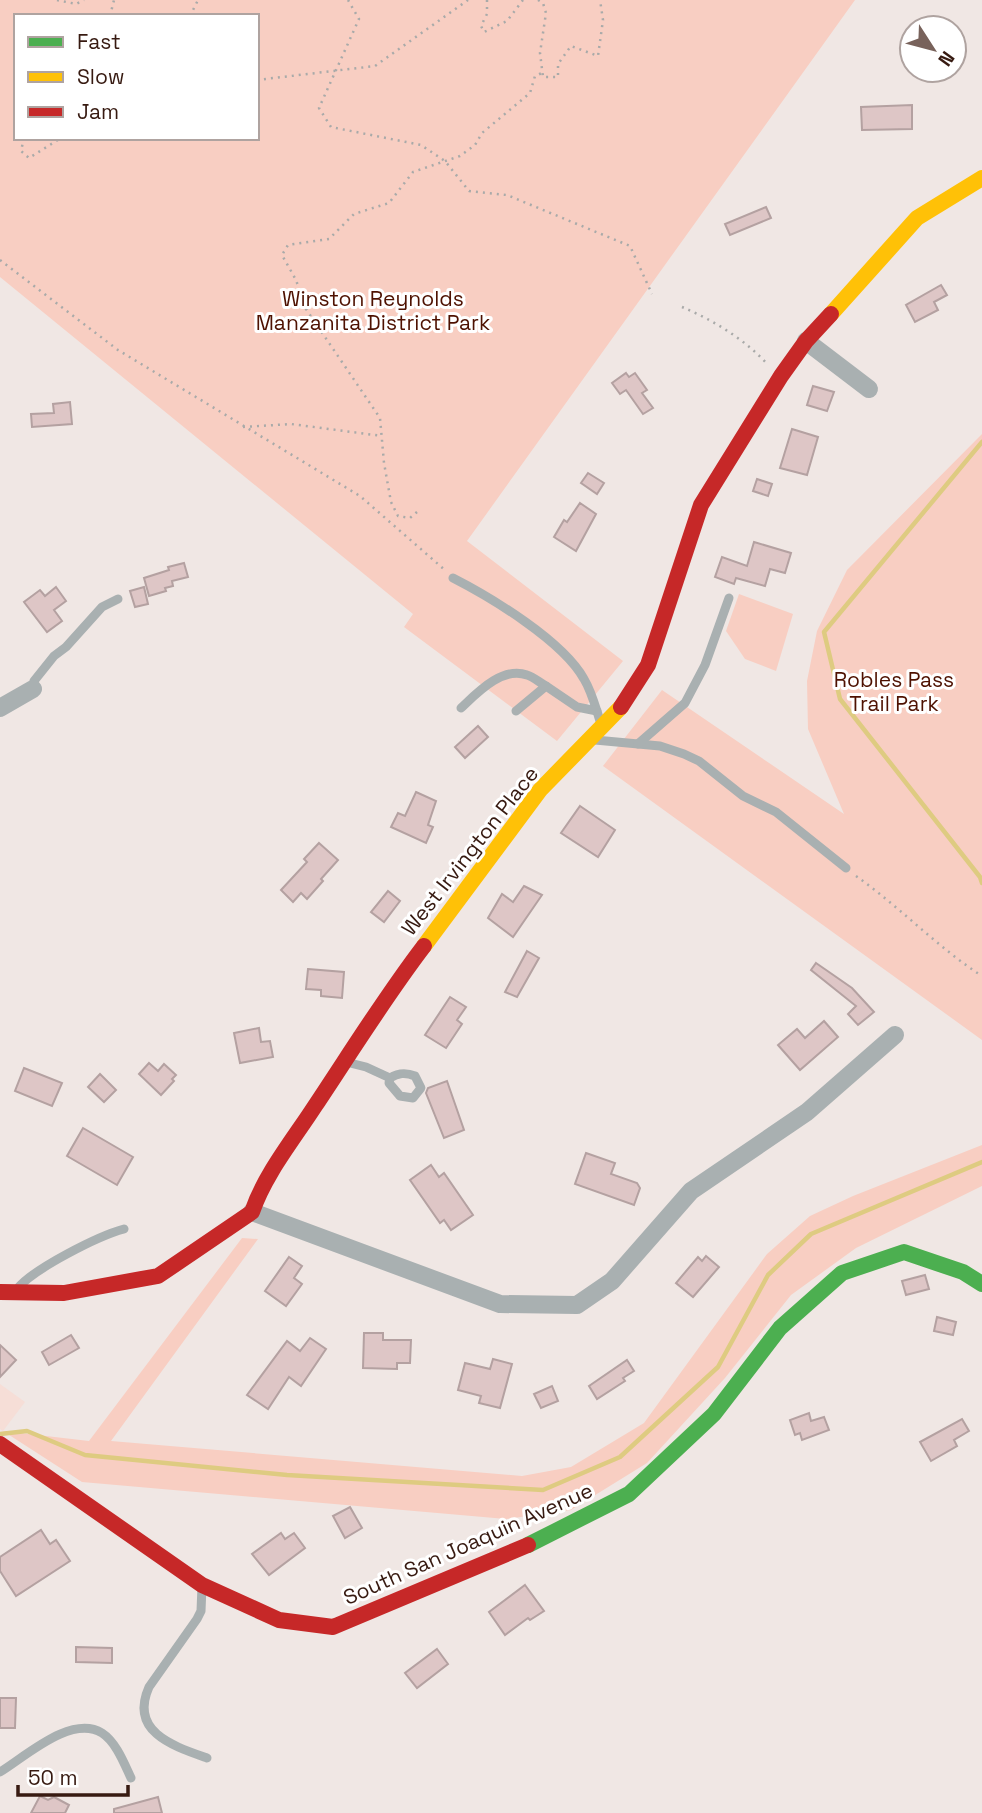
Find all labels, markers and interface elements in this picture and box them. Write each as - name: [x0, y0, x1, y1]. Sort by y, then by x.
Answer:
- legend: [14, 14, 259, 140]
- north arrow: [898, 14, 968, 84]
- text: Fast: [77, 28, 121, 55]
- text: N: [932, 46, 960, 71]
- text: Slow: [77, 63, 125, 90]
- text: Jam: [77, 98, 119, 125]
- park label: Winston Reynolds Manzanita District Park: [256, 285, 490, 336]
- park label: Robles Pass Trail Park: [834, 666, 954, 717]
- street label: West Irvington Place: [395, 761, 544, 941]
- street label: South San Joaquin Avenue: [339, 1476, 597, 1611]
- scale bar: [18, 1754, 128, 1798]
- text: 50 m: [28, 1764, 78, 1791]

